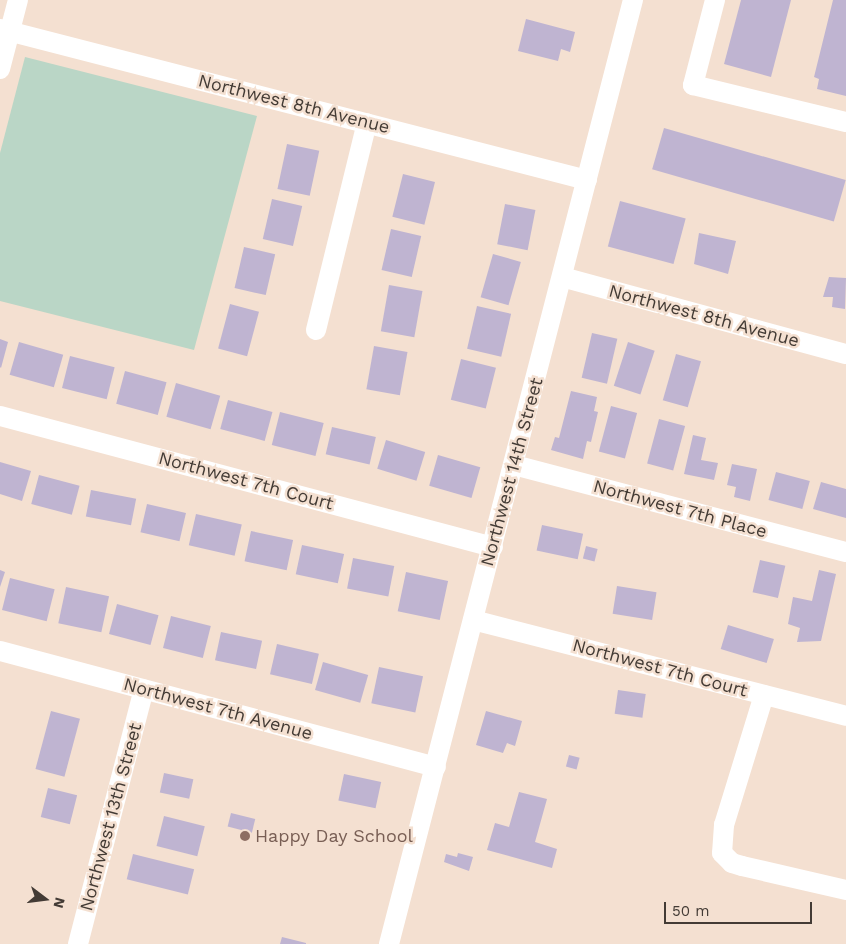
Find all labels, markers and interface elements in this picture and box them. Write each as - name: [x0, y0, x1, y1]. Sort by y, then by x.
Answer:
- street label: Northwest 8th Avenue: [196, 70, 392, 138]
- street label: Northwest 8th Avenue: [606, 280, 802, 352]
- street label: Northwest 14th Street: [476, 375, 548, 569]
- street label: Northwest 7th Court: [156, 447, 336, 515]
- street label: Northwest 7th Place: [590, 475, 770, 543]
- street label: Northwest 7th Court: [570, 634, 750, 702]
- street label: Northwest 7th Avenue: [120, 673, 316, 745]
- street label: Northwest 13th Street: [75, 720, 147, 914]
- place label: Happy Day School: [255, 825, 414, 847]
- marker: Happy Day School: [239, 830, 251, 842]
- north arrow: [20, 874, 70, 924]
- scale bar: [666, 892, 814, 924]
- text: N: [50, 896, 69, 910]
- text: 50 m: [672, 902, 709, 920]

